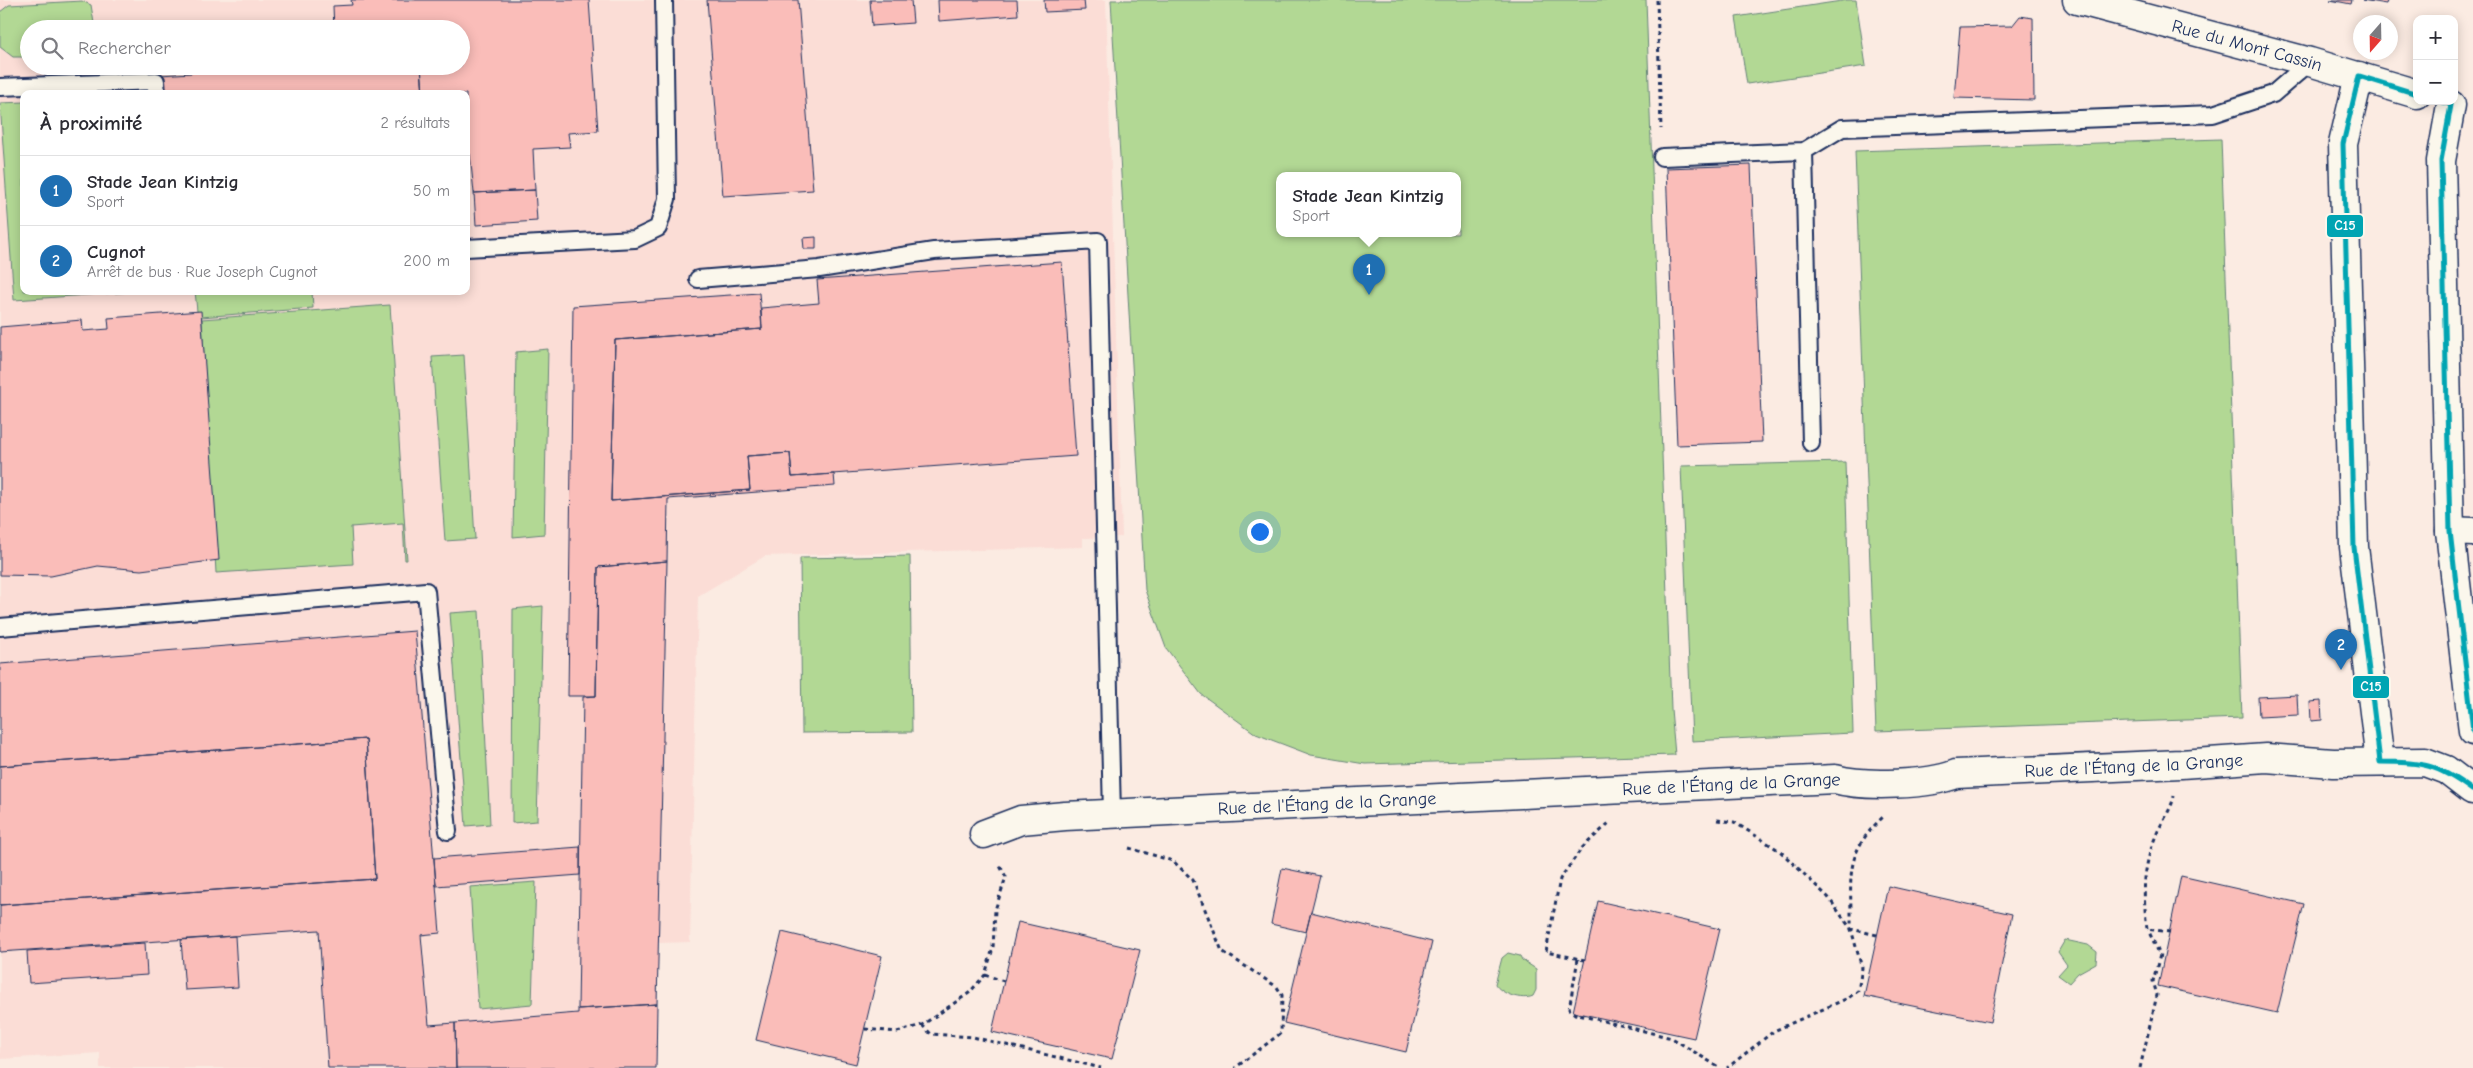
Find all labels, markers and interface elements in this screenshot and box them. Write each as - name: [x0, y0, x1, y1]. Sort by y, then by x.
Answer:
- north arrow: [2353, 15, 2398, 60]
- map controls: [2413, 15, 2458, 105]
- button: +: [2413, 15, 2458, 60]
- street label: Rue du Mont Cassin: [2169, 16, 2325, 76]
- search box: [20, 20, 470, 75]
- icon: search: [38, 34, 66, 62]
- text: Rechercher: [78, 37, 171, 59]
- button: −: [2413, 60, 2458, 105]
- text: À proximité: [40, 111, 142, 135]
- text: 2 résultats: [380, 114, 450, 132]
- text: Stade Jean Kintzig: [87, 171, 239, 193]
- popup: [1276, 172, 1461, 237]
- text: 1: [53, 182, 59, 200]
- text: 50 m: [413, 182, 450, 200]
- text: Stade Jean Kintzig: [1293, 185, 1444, 207]
- text: Sport: [87, 193, 124, 211]
- text: Sport: [1293, 207, 1329, 225]
- line badge: C15: [2326, 214, 2364, 238]
- text: C15: [2334, 217, 2356, 234]
- text: Cugnot: [87, 241, 145, 263]
- text: 2: [52, 252, 60, 270]
- text: 200 m: [404, 252, 450, 270]
- pin: 1: [1353, 254, 1385, 295]
- text: Arrêt de bus · Rue Joseph Cugnot: [87, 263, 317, 281]
- your location: [1247, 519, 1273, 545]
- pin: 2: [2325, 629, 2357, 670]
- line badge: C15: [2352, 675, 2390, 699]
- text: C15: [2360, 678, 2382, 695]
- street label: Rue de l'Étang de la Grange: [2024, 750, 2244, 782]
- street label: Rue de l'Étang de la Grange: [1622, 768, 1843, 800]
- street label: Rue de l'Étang de la Grange: [1217, 788, 1437, 820]

